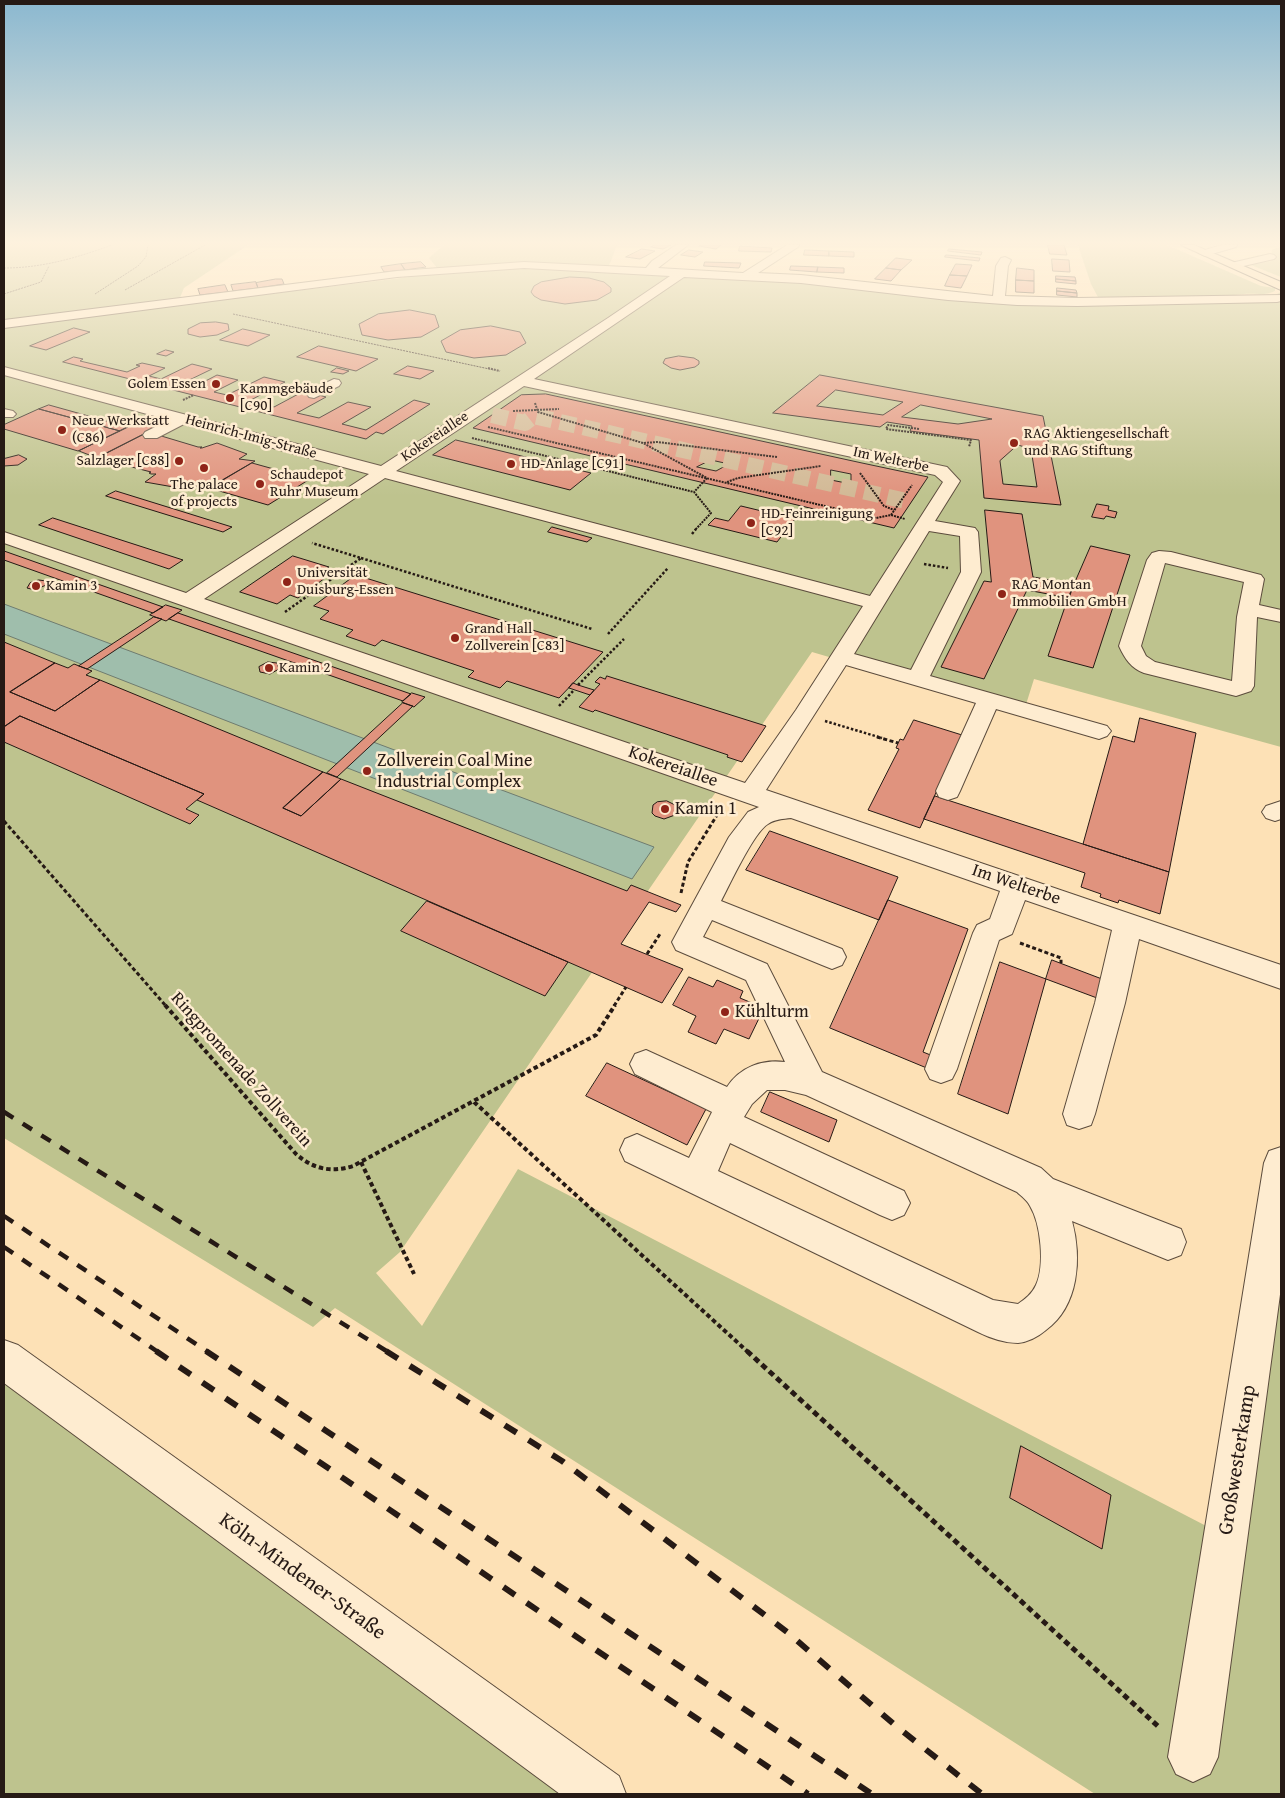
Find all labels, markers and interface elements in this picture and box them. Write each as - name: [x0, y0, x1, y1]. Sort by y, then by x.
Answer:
- place label: Golem Essen: [128, 375, 206, 393]
- marker: Golem Essen: [210, 378, 222, 390]
- place label: Kammgebäude [C90]: [240, 380, 333, 415]
- marker: Kammgebäude [C90]: [224, 392, 236, 404]
- street label: Kokereiallee: [398, 408, 472, 466]
- street label: Heinrich-Imig-Straße: [183, 411, 319, 463]
- place label: Neue Werkstatt (C86): [72, 412, 169, 447]
- marker: Neue Werkstatt (C86): [56, 424, 68, 436]
- place label: RAG Aktiengesellschaft und RAG Stiftung: [1024, 425, 1169, 460]
- marker: RAG Aktiengesellschaft und RAG Stiftung: [1008, 437, 1020, 449]
- street label: Im Welterbe: [852, 443, 930, 477]
- place label: Salzlager [C88]: [77, 452, 169, 470]
- marker: Salzlager [C88]: [173, 455, 185, 467]
- place label: HD-Anlage [C91]: [521, 455, 624, 473]
- marker: HD-Anlage [C91]: [505, 458, 517, 470]
- marker: The palace of projects: [198, 462, 210, 474]
- place label: Schaudepot Ruhr Museum: [270, 466, 358, 501]
- place label: The palace of projects: [170, 476, 238, 511]
- marker: Schaudepot Ruhr Museum: [254, 478, 266, 490]
- place label: HD-Feinreinigung [C92]: [761, 505, 873, 540]
- marker: HD-Feinreinigung [C92]: [745, 517, 757, 529]
- place label: Universität Duisburg-Essen: [297, 564, 394, 599]
- marker: Universität Duisburg-Essen: [281, 576, 293, 588]
- place label: RAG Montan Immobilien GmbH: [1012, 576, 1127, 611]
- place label: Kamin 3: [46, 577, 97, 595]
- marker: Kamin 3: [30, 580, 42, 592]
- marker: RAG Montan Immobilien GmbH: [996, 588, 1008, 600]
- place label: Grand Hall Zollverein [C83]: [465, 620, 564, 655]
- marker: Grand Hall Zollverein [C83]: [449, 632, 461, 644]
- place label: Kamin 2: [279, 659, 330, 677]
- marker: Kamin 2: [263, 662, 275, 674]
- street label: Kokereiallee: [625, 742, 721, 792]
- place label: Zollverein Coal Mine Industrial Complex: [377, 750, 532, 792]
- marker: Zollverein Coal Mine Industrial Complex: [361, 765, 373, 777]
- place label: Kamin 1: [675, 798, 737, 820]
- marker: Kamin 1: [659, 803, 671, 815]
- street label: Im Welterbe: [969, 860, 1063, 910]
- street label: Ringpromenade Zollverein: [166, 988, 316, 1152]
- place label: Kühlturm: [735, 1001, 809, 1023]
- marker: Kühlturm: [719, 1006, 731, 1018]
- street label: Großwesterkamp: [1214, 1383, 1262, 1537]
- street label: Köln-Mindener-Straße: [214, 1508, 390, 1646]

